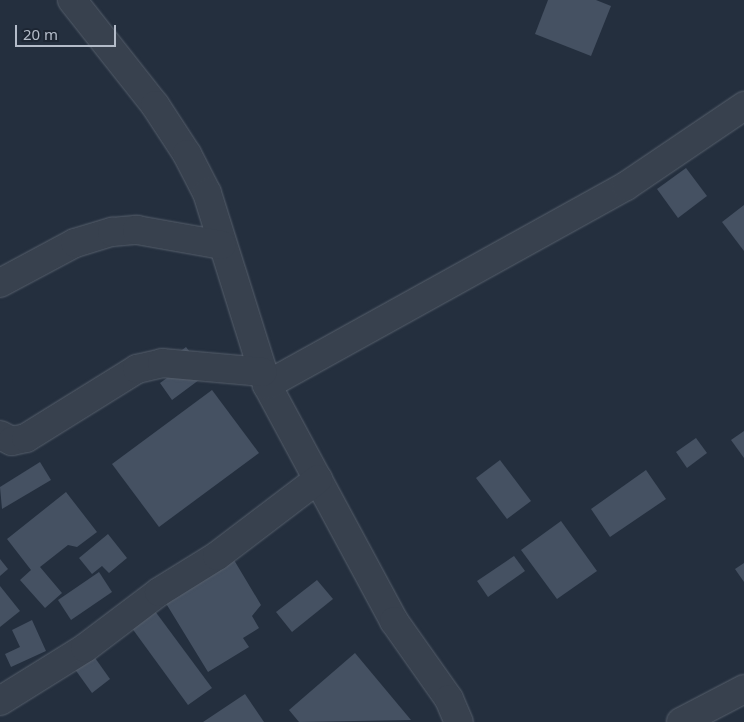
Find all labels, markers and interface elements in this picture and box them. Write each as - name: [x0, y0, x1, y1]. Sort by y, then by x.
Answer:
- scale bar: [18, 15, 119, 47]
- text: 20 m: [23, 24, 58, 44]

